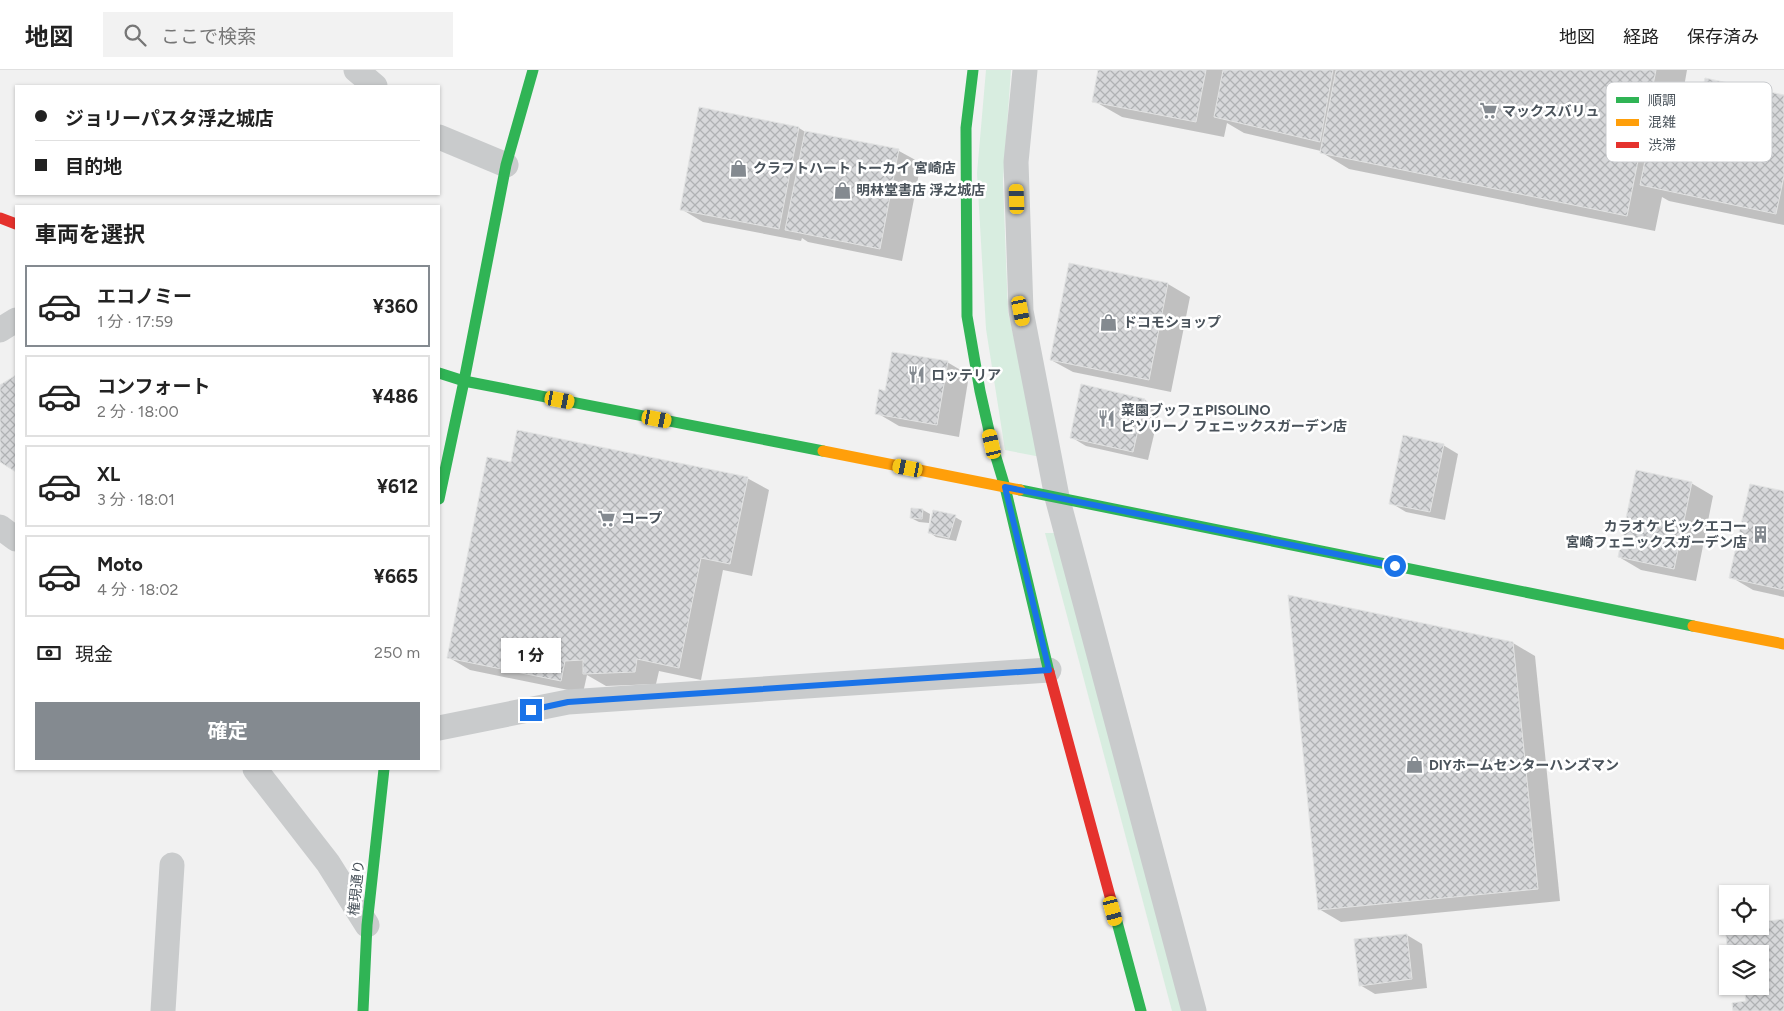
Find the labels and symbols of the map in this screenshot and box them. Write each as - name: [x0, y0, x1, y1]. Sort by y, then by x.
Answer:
- legend: [1606, 82, 1772, 162]
- text: 順調: [1648, 92, 1676, 109]
- supermarket icon: マックスバリュ: [1478, 101, 1498, 121]
- place label: マックスバリュ: [1502, 103, 1600, 120]
- text: 混雑: [1648, 114, 1676, 131]
- text: 渋滞: [1648, 137, 1676, 154]
- shop icon: クラフトハート トーカイ 宮崎店: [729, 158, 749, 178]
- place label: クラフトハート トーカイ 宮崎店: [753, 160, 956, 177]
- shop icon: 明林堂書店 浮之城店: [832, 180, 852, 200]
- place label: 明林堂書店 浮之城店: [856, 182, 985, 199]
- car: [1008, 184, 1025, 214]
- car: [1010, 295, 1031, 327]
- shop icon: ドコモショップ: [1099, 312, 1119, 332]
- place label: ドコモショップ: [1123, 314, 1221, 331]
- restaurant icon: ロッテリア: [907, 365, 927, 385]
- place label: ロッテリア: [931, 367, 1001, 384]
- car: [543, 390, 576, 410]
- place label: 菜園ブッフェPISOLINO ピソリーノ フェニックスガーデン店: [1121, 402, 1347, 435]
- restaurant icon: 菜園ブッフェPISOLINO ピソリーノ フェニックスガーデン店: [1097, 408, 1117, 428]
- car: [640, 409, 673, 429]
- car: [981, 428, 1002, 460]
- car: [891, 458, 924, 478]
- supermarket icon: コープ: [597, 508, 617, 528]
- place label: コープ: [621, 510, 662, 527]
- place label: カラオケ ビックエコー 宮崎フェニックスガーデン店: [1565, 518, 1747, 551]
- building icon: カラオケ ビックエコー 宮崎フェニックスガーデン店: [1751, 524, 1771, 544]
- route start: [1384, 555, 1406, 577]
- callout: 1 分: [501, 638, 561, 672]
- route end: [520, 699, 542, 721]
- shop icon: DIYホームセンターハンズマン: [1405, 755, 1425, 775]
- place label: DIYホームセンターハンズマン: [1429, 757, 1619, 774]
- street label: 権現通り: [345, 859, 368, 917]
- car: [1101, 895, 1124, 927]

